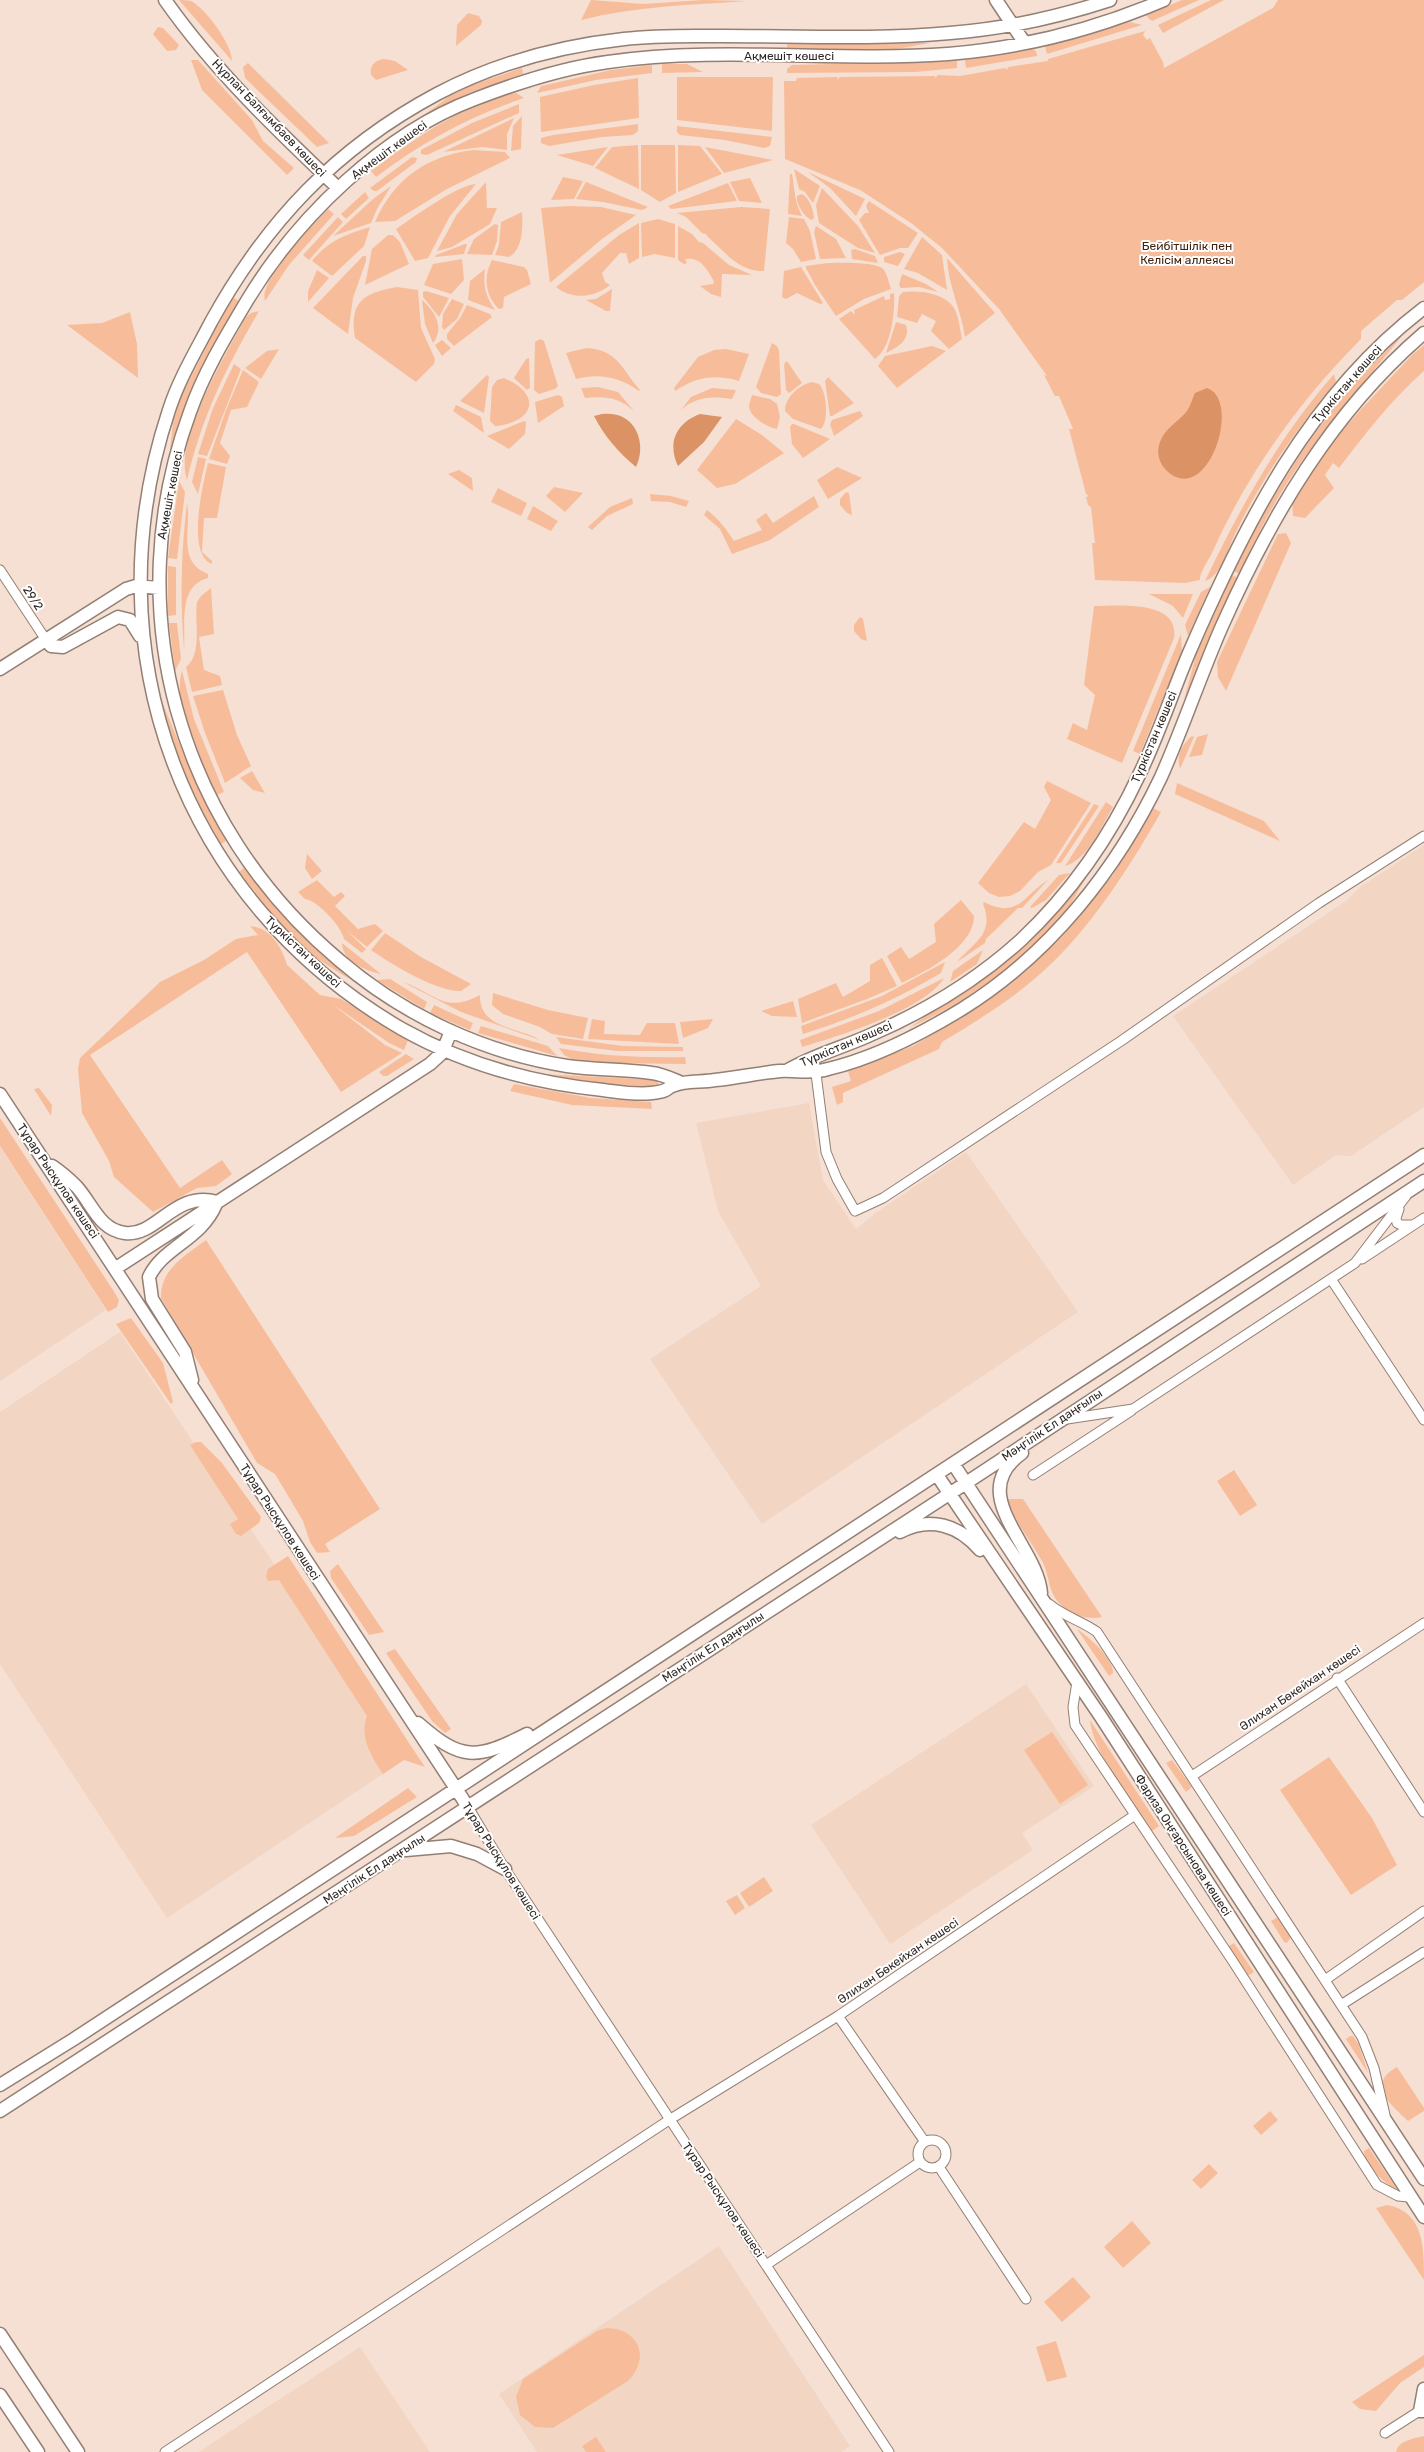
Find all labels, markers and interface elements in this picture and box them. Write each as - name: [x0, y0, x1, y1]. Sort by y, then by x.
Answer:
- street label: Ақмешіт көшесі: [744, 49, 834, 63]
- street label: Нұрлан Балғымбаев көшесі: [209, 56, 329, 180]
- street label: Ақмешіт көшесі: [348, 118, 430, 182]
- park label: Бейбітшілік пен Келісім аллеясы: [1140, 239, 1234, 267]
- street label: Түркістан көшесі: [1309, 342, 1385, 426]
- street label: Ақмешіт көшесі: [155, 449, 185, 541]
- street label: 29/2: [20, 583, 46, 613]
- street label: Түркістан көшесі: [1128, 689, 1180, 785]
- street label: Түркістан көшесі: [262, 913, 344, 991]
- street label: Түркістан көшесі: [798, 1018, 894, 1070]
- street label: Тұрар Рысқұлов көшесі: [14, 1121, 102, 1241]
- street label: Мәңгілік Ел даңғылы: [999, 1386, 1105, 1464]
- street label: Тұрар Рысқұлов көшесі: [237, 1461, 323, 1583]
- street label: Мәңгілік Ел даңғылы: [660, 1609, 766, 1685]
- street label: Әлихан Бөкейхан көшесі: [1237, 1642, 1363, 1734]
- street label: Фариза Оңғарсынова көшесі: [1132, 1772, 1234, 1919]
- street label: Тұрар Рысқұлов көшесі: [459, 1800, 543, 1922]
- street label: Мәңгілік Ел даңғылы: [321, 1831, 427, 1907]
- street label: Әлихан Бөкейхан көшесі: [835, 1915, 961, 2007]
- street label: Тұрар Рысқұлов көшесі: [679, 2140, 767, 2260]

